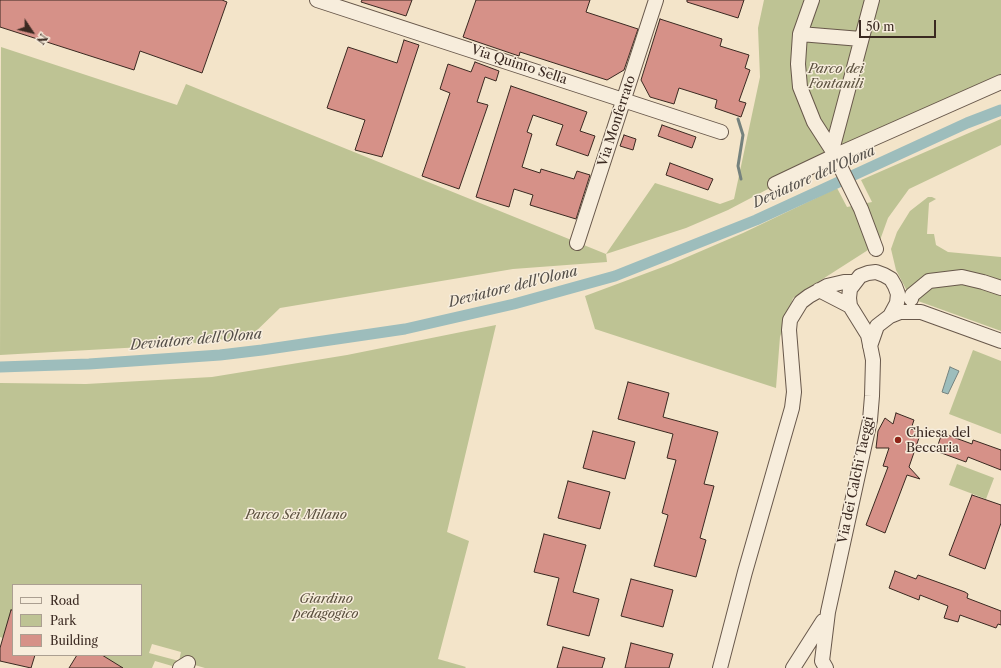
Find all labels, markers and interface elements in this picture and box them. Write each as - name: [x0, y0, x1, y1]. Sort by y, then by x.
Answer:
- north arrow: [12, 12, 52, 52]
- scale bar: [861, 12, 938, 38]
- text: 50 m: [866, 19, 895, 34]
- text: N: [33, 31, 50, 47]
- street label: Via Quinto Sella: [469, 42, 569, 88]
- park label: Parco dei Fontanili: [808, 61, 864, 92]
- street label: Via Monferrato: [595, 74, 639, 168]
- water label: Deviatore dell'Olona: [750, 142, 878, 212]
- water label: Deviatore dell'Olona: [447, 263, 579, 311]
- water label: Deviatore dell'Olona: [129, 326, 263, 354]
- street label: Via dei Calchi Taeggi: [835, 415, 877, 545]
- place label: Chiesa del Beccaria: [906, 425, 970, 456]
- marker: Chiesa del Beccaria: [893, 435, 903, 445]
- park label: Parco Sei Milano: [245, 507, 347, 523]
- legend: [12, 584, 142, 656]
- park label: Giardino pedagogico: [293, 591, 359, 622]
- text: Road: [50, 593, 80, 608]
- text: Park: [50, 613, 76, 628]
- text: Building: [50, 633, 98, 648]

